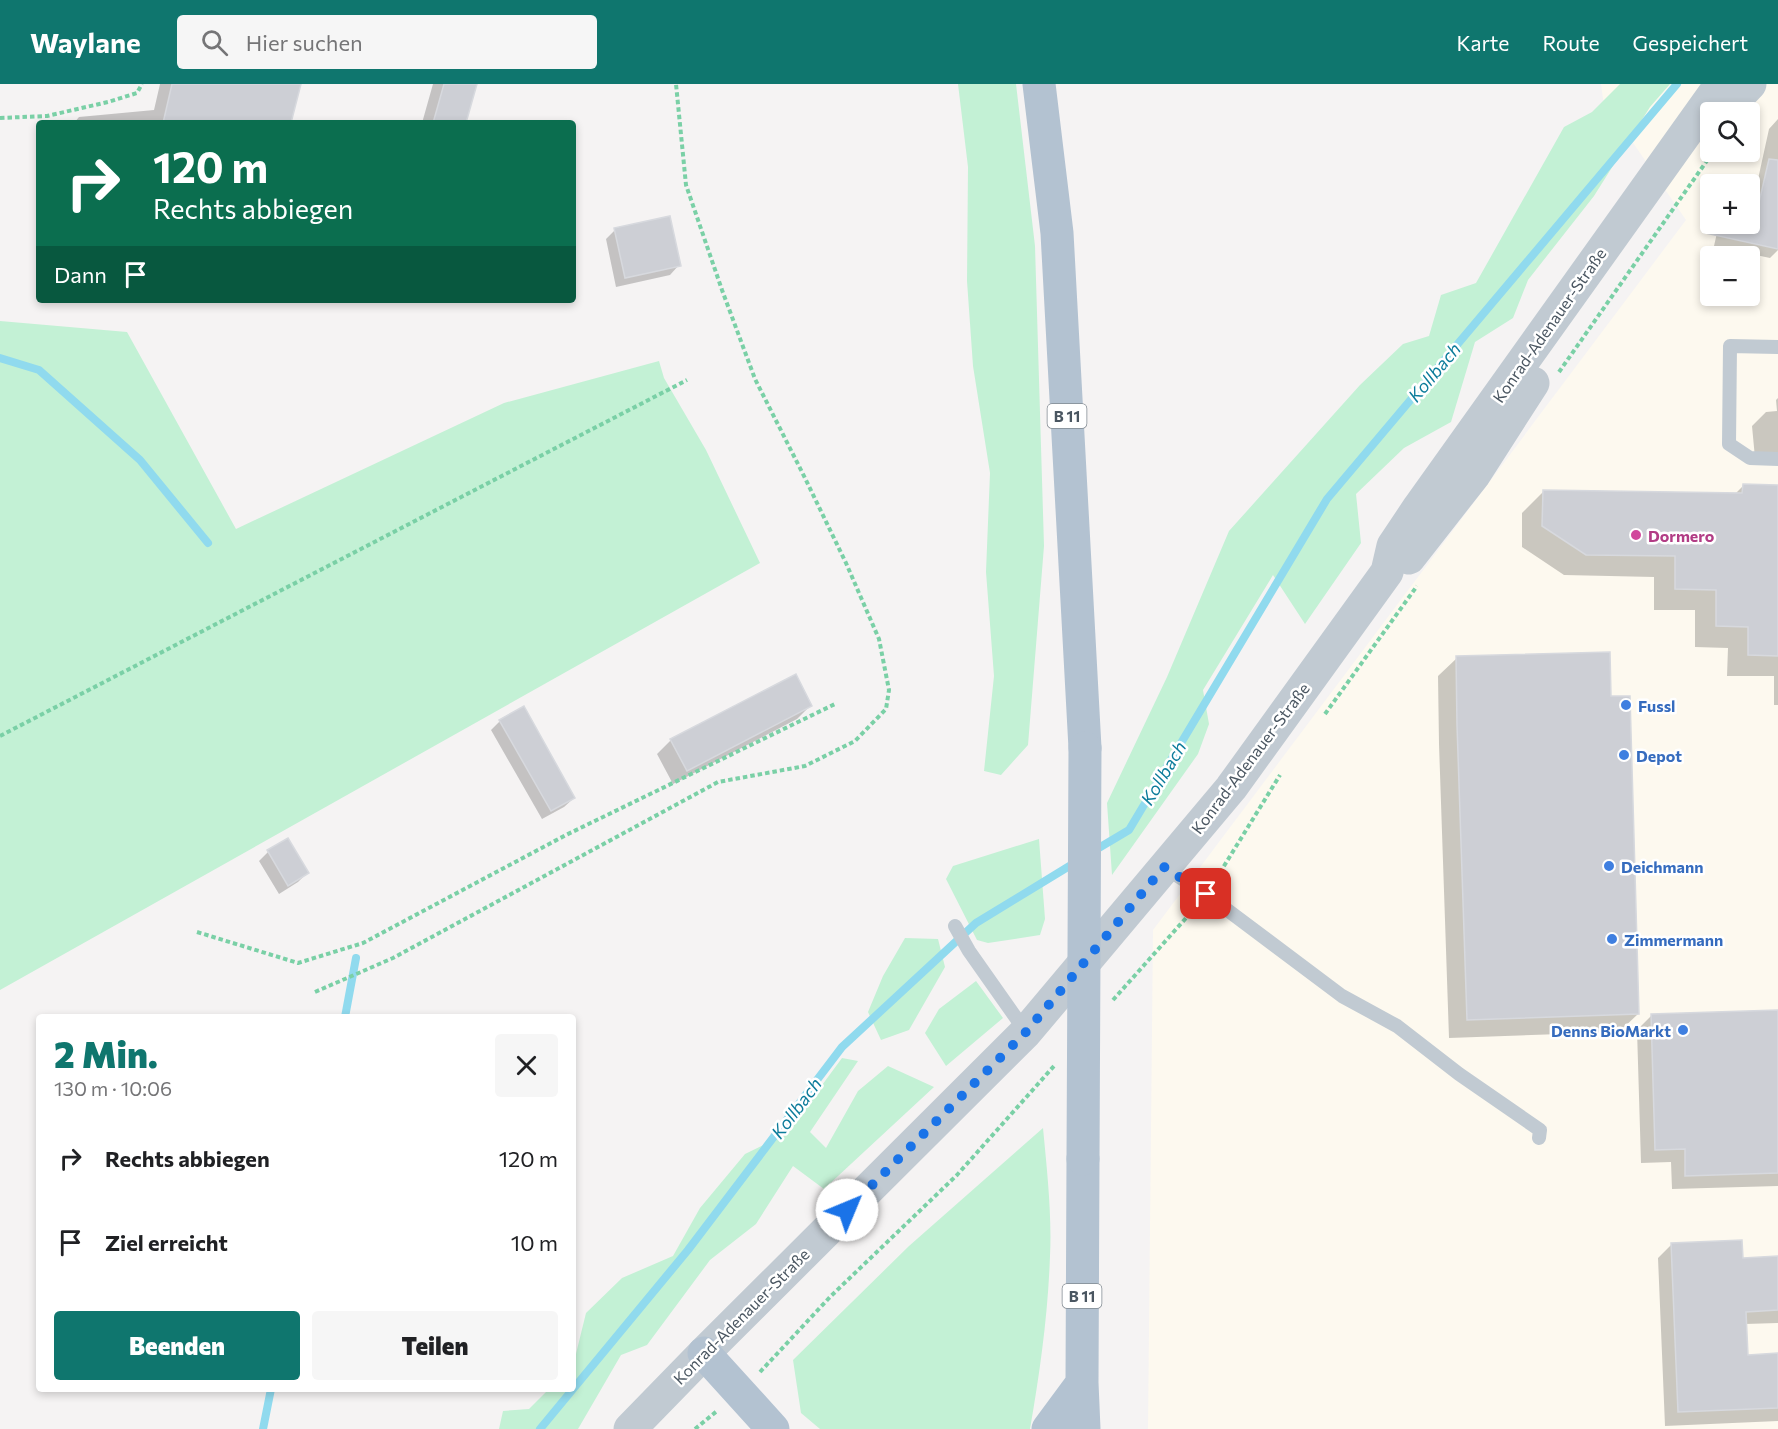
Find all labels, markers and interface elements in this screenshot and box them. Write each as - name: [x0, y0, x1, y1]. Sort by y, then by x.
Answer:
- search box: [177, 15, 597, 69]
- text: Waylane: [30, 25, 141, 59]
- icon: search: [198, 26, 231, 59]
- text: Hier suchen: [246, 29, 363, 56]
- text: Karte: [1456, 30, 1509, 55]
- text: Route: [1542, 30, 1600, 55]
- text: Gespeichert: [1633, 30, 1748, 55]
- map controls: [1700, 102, 1760, 306]
- button: search: [1700, 102, 1760, 162]
- text: 120 m: [153, 140, 268, 192]
- icon: right: [54, 144, 132, 222]
- button: +: [1700, 174, 1760, 234]
- text: Rechts abbiegen: [153, 192, 353, 225]
- street label: Konrad-Adenauer-Straße: [1488, 244, 1610, 406]
- button: −: [1700, 246, 1760, 306]
- icon: arrive: [119, 258, 152, 291]
- text: Dann: [54, 261, 107, 288]
- water label: Kollbach: [1403, 338, 1465, 406]
- road number: B 11: [1048, 404, 1086, 428]
- place label: Dormero: [1648, 526, 1715, 545]
- marker: Dormero: [1629, 528, 1643, 542]
- street label: Konrad-Adenauer-Straße: [1187, 679, 1313, 837]
- place label: Fussl: [1638, 696, 1675, 715]
- marker: Fussl: [1619, 698, 1633, 712]
- water label: Kollbach: [1135, 737, 1191, 809]
- place label: Depot: [1636, 746, 1682, 765]
- marker: Depot: [1617, 748, 1631, 762]
- place label: Deichmann: [1621, 857, 1704, 876]
- marker: Deichmann: [1602, 859, 1616, 873]
- pin: [1180, 868, 1231, 919]
- icon: arrive: [1189, 877, 1222, 910]
- place label: Zimmermann: [1624, 930, 1723, 949]
- marker: Zimmermann: [1605, 932, 1619, 946]
- place label: Denns BioMarkt: [1551, 1021, 1671, 1040]
- marker: Denns BioMarkt: [1676, 1023, 1690, 1037]
- text: 2 Min.: [54, 1031, 158, 1075]
- button: close: [495, 1034, 558, 1097]
- water label: Kollbach: [766, 1073, 826, 1143]
- text: 130 m · 10:06: [54, 1076, 172, 1100]
- icon: right: [54, 1142, 87, 1175]
- text: Rechts abbiegen: [105, 1145, 270, 1172]
- text: 120 m: [499, 1145, 558, 1172]
- position arrow: [815, 1178, 879, 1242]
- icon: arrive: [54, 1226, 87, 1259]
- text: Ziel erreicht: [105, 1229, 228, 1256]
- text: 10 m: [511, 1229, 558, 1256]
- street label: Konrad-Adenauer-Straße: [669, 1244, 813, 1388]
- road number: B 11: [1062, 1284, 1102, 1308]
- button: Beenden: [54, 1311, 300, 1380]
- button: Teilen: [312, 1311, 558, 1380]

